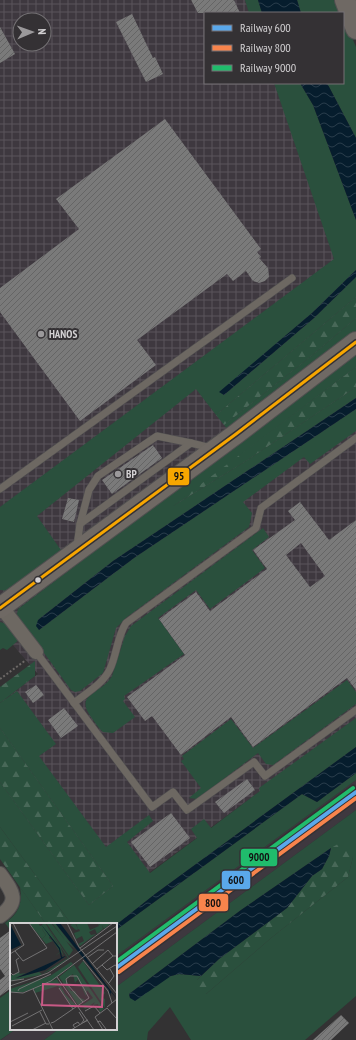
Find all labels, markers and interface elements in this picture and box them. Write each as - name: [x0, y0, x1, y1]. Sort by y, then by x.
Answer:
- north arrow: [12, 12, 52, 52]
- legend: [204, 12, 344, 84]
- text: Railway 600: [240, 20, 291, 35]
- text: N: [35, 28, 49, 35]
- text: Railway 800: [240, 40, 291, 55]
- text: Railway 9000: [240, 60, 296, 75]
- place label: HANOS: [49, 327, 77, 341]
- marker: HANOS: [36, 329, 46, 339]
- place label: BP: [126, 467, 137, 481]
- line badge: 95: [167, 467, 190, 486]
- marker: BP: [113, 469, 123, 479]
- text: 95: [174, 469, 184, 483]
- unlabelled marker: [33, 575, 43, 585]
- line badge: 9000: [240, 848, 278, 867]
- text: 9000: [248, 850, 270, 864]
- line badge: 600: [221, 870, 251, 890]
- text: 600: [228, 873, 244, 887]
- line badge: 800: [198, 893, 229, 912]
- text: 800: [205, 896, 221, 910]
- inset map: [10, 923, 117, 1030]

